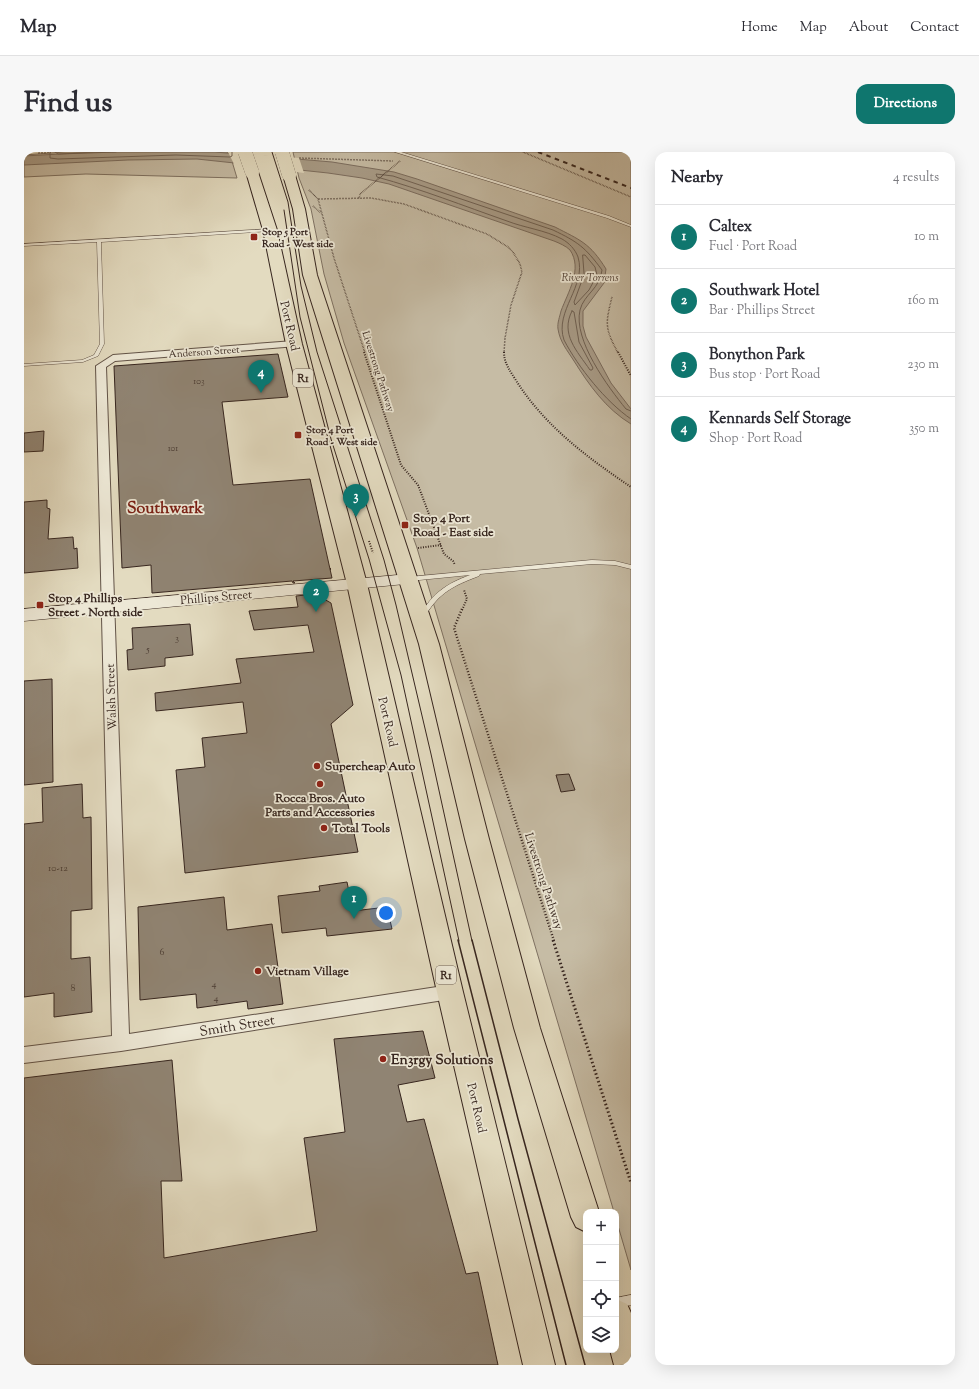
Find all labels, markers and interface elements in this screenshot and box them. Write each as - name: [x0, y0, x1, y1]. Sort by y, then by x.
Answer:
- text: Map: [20, 14, 57, 41]
- text: Home: [741, 18, 778, 38]
- text: Map: [800, 18, 827, 38]
- text: About: [849, 18, 888, 38]
- text: Contact: [910, 18, 959, 38]
- text: Find us: [24, 84, 112, 124]
- button: Directions: [856, 84, 955, 124]
- text: Nearby: [671, 166, 723, 190]
- text: 4 results: [893, 169, 939, 187]
- text: Caltex: [709, 217, 752, 238]
- place label: Stop 5 Port Road - West side: [261, 225, 334, 252]
- text: 1: [682, 228, 686, 246]
- text: 10 m: [914, 228, 939, 246]
- marker: Stop 5 Port Road - West side: [249, 232, 259, 242]
- text: Fuel · Port Road: [709, 238, 797, 256]
- water label: River Torrens: [561, 270, 619, 286]
- text: Southwark Hotel: [709, 281, 820, 302]
- text: 2: [681, 292, 687, 310]
- text: 160 m: [908, 292, 939, 310]
- street label: Port Road: [275, 299, 304, 353]
- text: Bar · Phillips Street: [709, 302, 815, 320]
- street label: Livestrong Pathway: [357, 329, 398, 414]
- street label: Anderson Street: [168, 342, 241, 362]
- text: Bonython Park: [709, 345, 805, 366]
- text: 3: [681, 356, 687, 374]
- text: 230 m: [907, 356, 939, 374]
- pin: 4: [248, 360, 274, 393]
- text: Bus stop · Port Road: [709, 366, 820, 384]
- road number: R1: [293, 369, 313, 387]
- house number: 103: [193, 375, 205, 388]
- text: Kennards Self Storage: [709, 409, 851, 430]
- text: 4: [681, 420, 687, 438]
- text: 350 m: [909, 420, 939, 438]
- place label: Stop 4 Port Road - West side: [305, 423, 378, 450]
- marker: Stop 4 Port Road - West side: [293, 430, 303, 440]
- text: Shop · Port Road: [709, 430, 802, 448]
- house number: 101: [168, 442, 178, 455]
- pin: 3: [343, 484, 369, 517]
- district label: Southwark: [127, 498, 203, 521]
- place label: Stop 4 Port Road - East side: [412, 510, 494, 542]
- marker: Stop 4 Port Road - East side: [400, 520, 410, 530]
- pin: 2: [303, 579, 329, 612]
- street label: Phillips Street: [179, 586, 253, 610]
- place label: Stop 4 Phillips Street - North side: [48, 590, 143, 622]
- marker: Stop 4 Phillips Street - North side: [35, 600, 45, 610]
- house number: 3: [175, 631, 179, 646]
- house number: 5: [145, 642, 150, 657]
- street label: Walsh Street: [102, 663, 122, 731]
- street label: Port Road: [373, 695, 402, 749]
- place label: Supercheap Auto: [325, 758, 416, 776]
- marker: Supercheap Auto: [312, 761, 322, 771]
- marker: Rocca Bros. Auto Parts and Accessories: [315, 779, 325, 789]
- place label: Rocca Bros. Auto Parts and Accessories: [264, 790, 375, 822]
- place label: Total Tools: [331, 820, 390, 838]
- marker: Total Tools: [319, 823, 329, 833]
- street label: Livestrong Pathway: [519, 831, 567, 932]
- house number: 10-12: [48, 861, 68, 876]
- pin: 1: [341, 886, 367, 919]
- your location: [376, 903, 396, 923]
- house number: 6: [160, 945, 165, 960]
- place label: Vietnam Village: [265, 963, 349, 981]
- marker: Vietnam Village: [253, 966, 263, 976]
- road number: R1: [436, 966, 456, 984]
- house number: 4: [211, 977, 217, 992]
- house number: 8: [71, 981, 76, 996]
- house number: 4: [213, 991, 219, 1006]
- street label: Smith Street: [198, 1011, 277, 1043]
- place label: En3rgy Solutions: [391, 1051, 494, 1071]
- marker: En3rgy Solutions: [378, 1054, 388, 1064]
- street label: Port Road: [462, 1081, 491, 1135]
- map controls: [583, 1209, 619, 1353]
- button: +: [583, 1209, 619, 1245]
- button: −: [583, 1245, 619, 1281]
- button: locate: [583, 1281, 619, 1317]
- button: layers: [583, 1317, 619, 1353]

